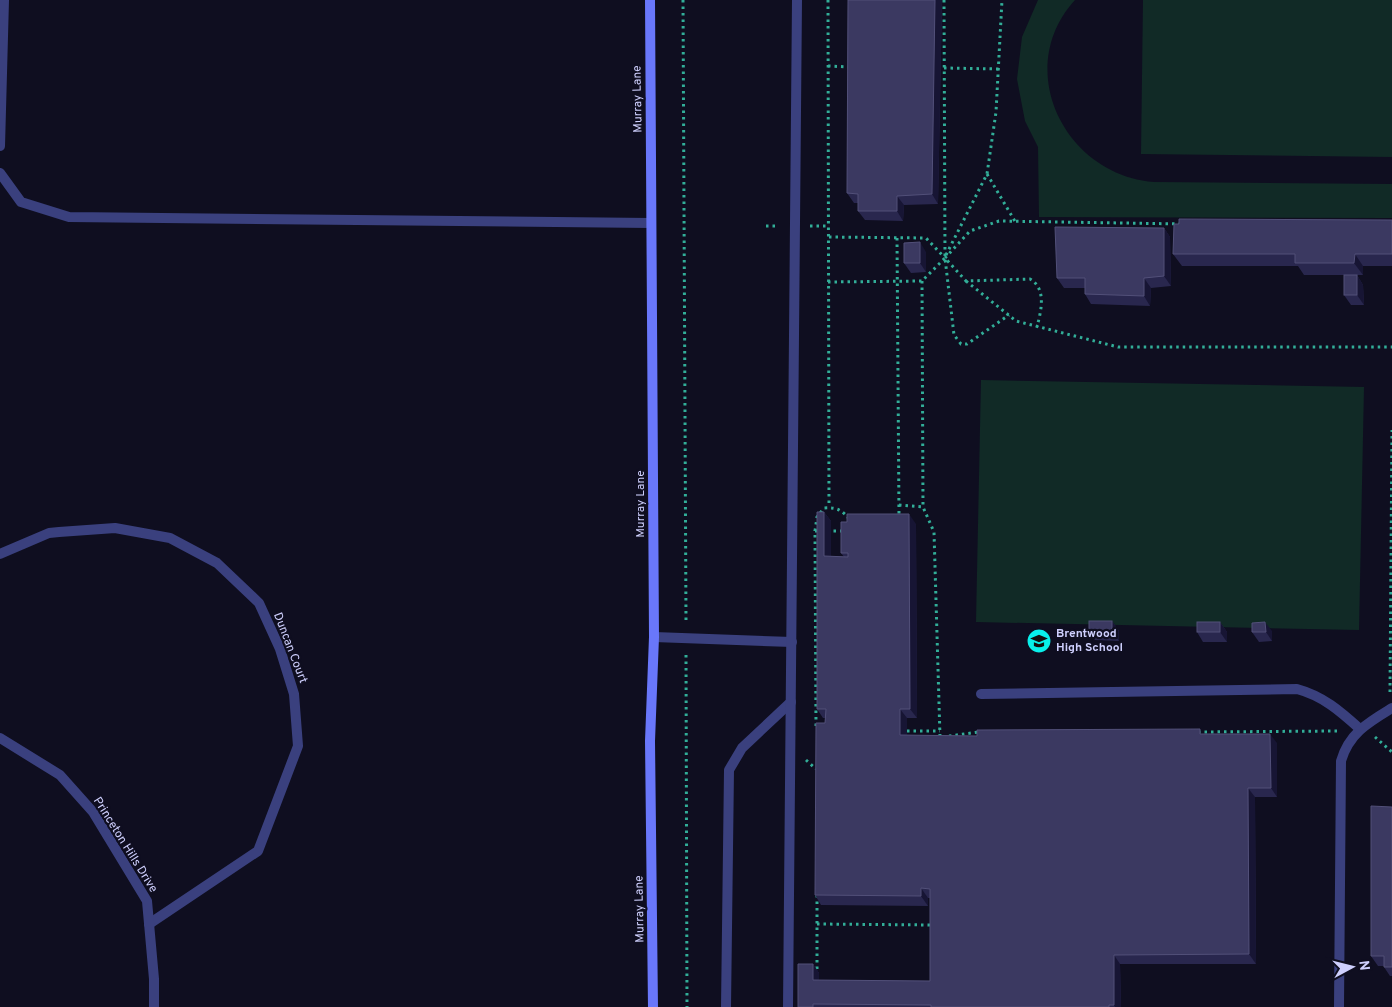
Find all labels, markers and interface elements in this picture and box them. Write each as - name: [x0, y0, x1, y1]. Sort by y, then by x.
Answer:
- street label: Murray Lane: [629, 65, 647, 133]
- street label: Murray Lane: [633, 470, 649, 538]
- street label: Duncan Court: [269, 610, 311, 686]
- place label: Brentwood High School: [1056, 626, 1123, 656]
- school or university icon: Brentwood High School: [1026, 628, 1052, 654]
- street label: Princeton Hills Drive: [89, 794, 161, 896]
- street label: Murray Lane: [631, 875, 649, 943]
- north arrow: [1327, 942, 1377, 992]
- text: N: [1354, 960, 1372, 972]

